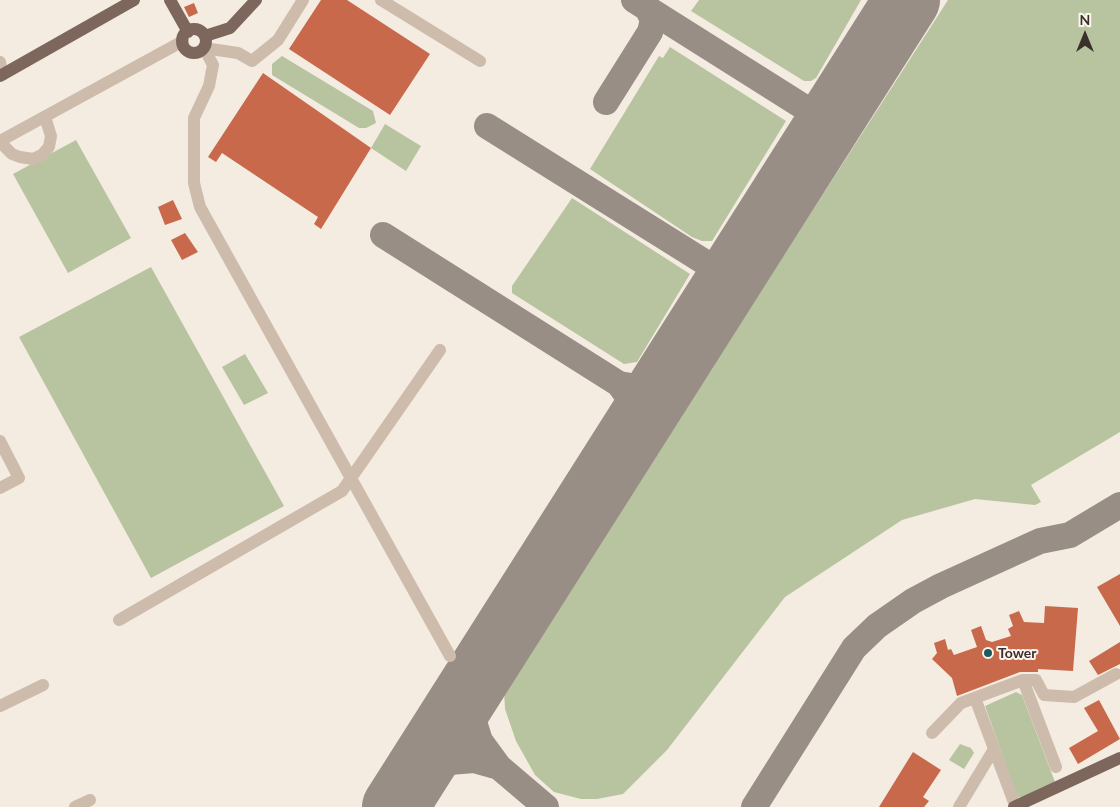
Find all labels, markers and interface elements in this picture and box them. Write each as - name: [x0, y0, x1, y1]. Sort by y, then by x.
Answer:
- north arrow: [1060, 10, 1110, 60]
- text: N: [1080, 11, 1090, 28]
- place label: Tower: [998, 645, 1036, 661]
- marker: Tower: [982, 647, 994, 659]

